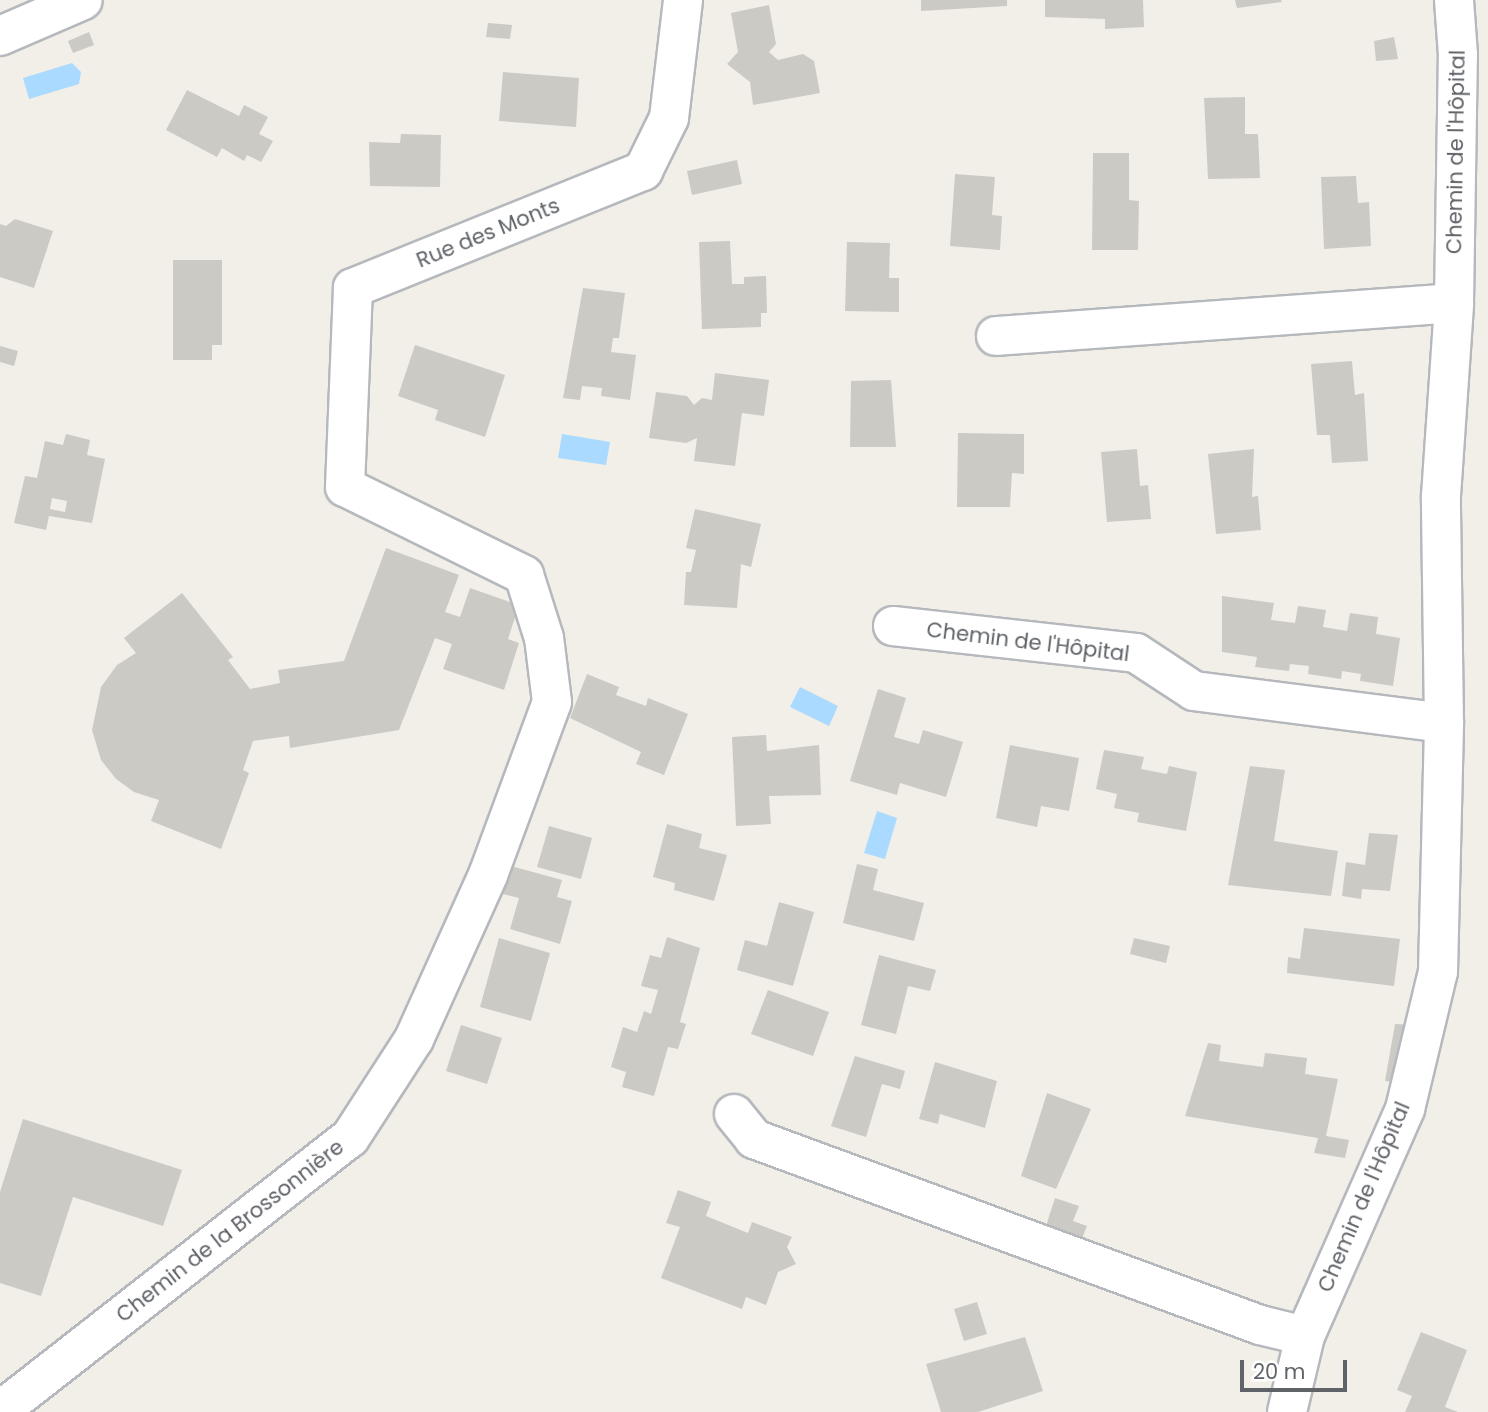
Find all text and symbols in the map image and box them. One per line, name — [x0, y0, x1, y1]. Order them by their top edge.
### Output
street label: Chemin de l'Hôpital — [1442, 50, 1470, 254]
street label: Rue des Monts — [413, 193, 563, 273]
street label: Chemin de l'Hôpital — [925, 617, 1131, 667]
street label: Chemin de l'Hôpital — [1313, 1098, 1415, 1296]
street label: Chemin de la Brossonnière — [111, 1134, 349, 1328]
scale bar — [1243, 1346, 1350, 1390]
text: 20 m — [1253, 1357, 1306, 1386]

